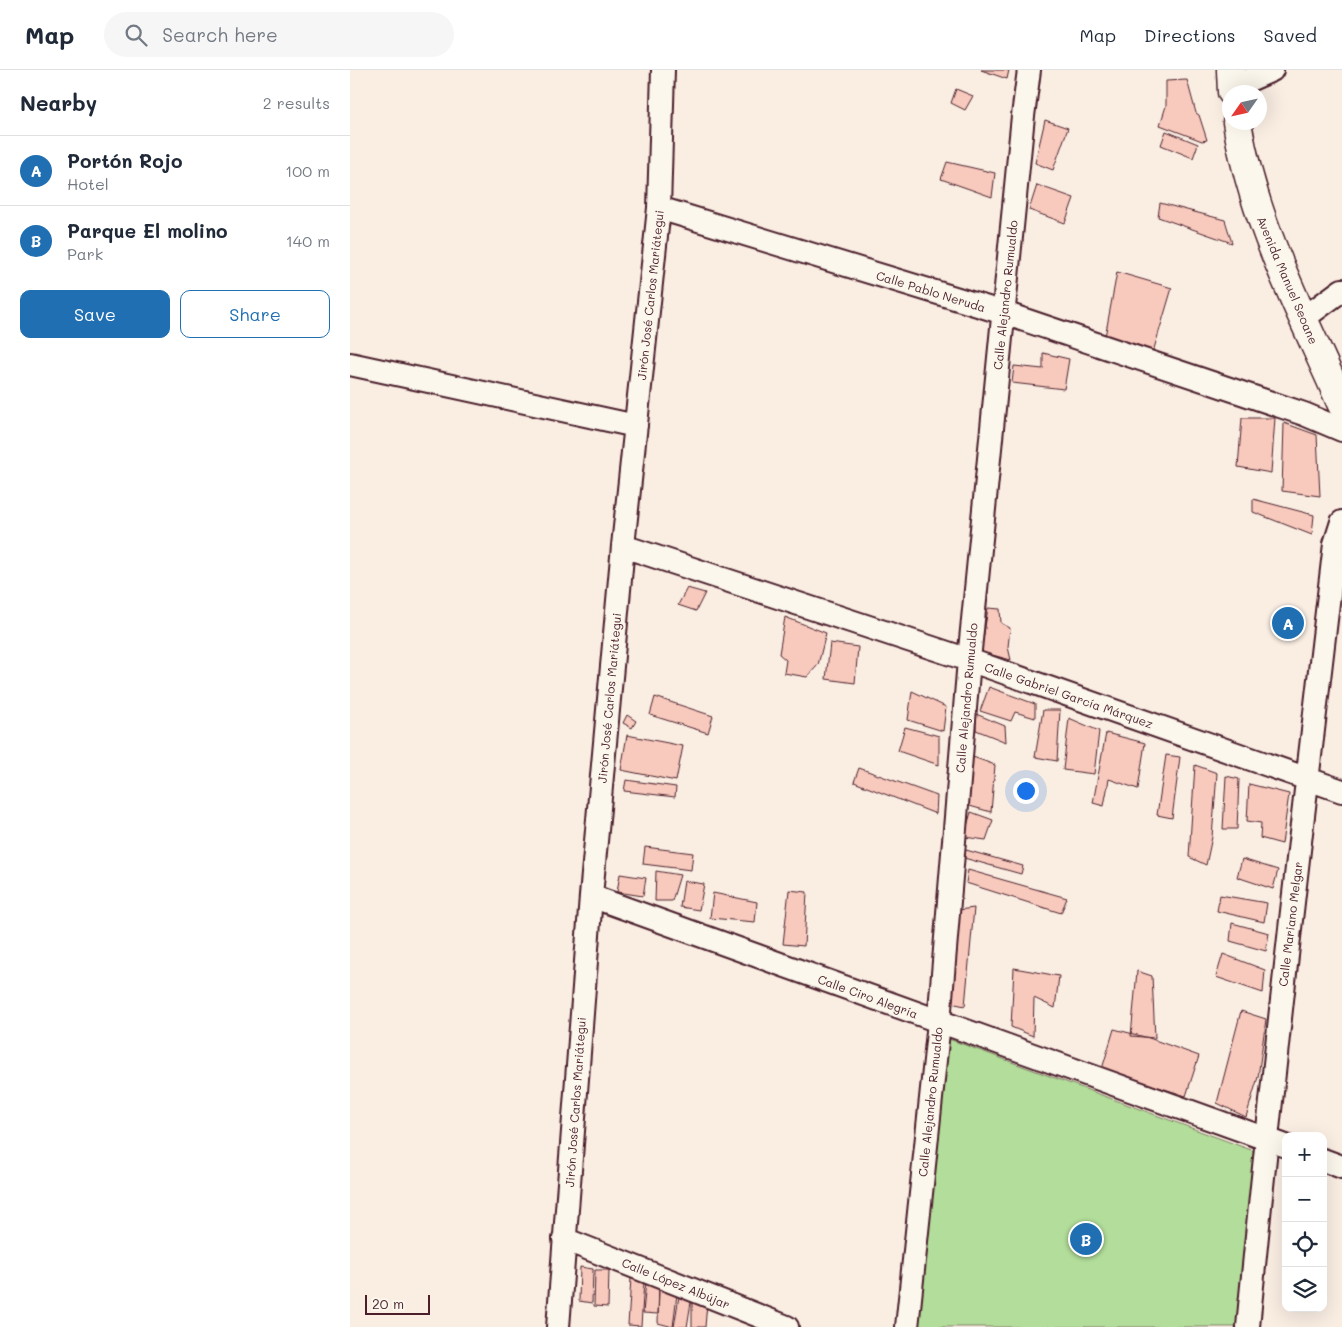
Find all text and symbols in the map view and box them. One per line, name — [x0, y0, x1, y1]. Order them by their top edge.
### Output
search box — [104, 12, 454, 57]
text: Map — [25, 19, 74, 50]
icon: search — [122, 21, 150, 49]
text: Search here — [162, 22, 278, 47]
text: Map — [1079, 23, 1116, 47]
text: Directions — [1144, 23, 1236, 47]
text: Saved — [1264, 23, 1317, 47]
north arrow — [1222, 85, 1267, 130]
text: Nearby — [20, 89, 97, 116]
text: 2 results — [263, 92, 330, 113]
text: Portón Rojo — [67, 148, 182, 173]
text: A — [30, 160, 42, 181]
text: 100 m — [285, 160, 330, 181]
text: Hotel — [67, 173, 109, 194]
street label: Jirón José Carlos Mariátegui — [633, 209, 667, 381]
street label: Avenida Manuel Seoane — [1254, 214, 1322, 346]
text: Parque El molino — [67, 218, 228, 243]
street label: Calle Alejandro Rumualdo — [989, 219, 1021, 371]
text: B — [31, 230, 41, 251]
text: 140 m — [286, 230, 330, 251]
text: Park — [67, 243, 103, 264]
street label: Calle Pablo Neruda — [874, 267, 988, 315]
button: Save — [20, 290, 170, 338]
button: Share — [180, 290, 330, 338]
pin: A — [1272, 604, 1304, 642]
street label: Jirón José Carlos Mariátegui — [594, 612, 624, 784]
street label: Calle Alejandro Rumualdo — [951, 622, 981, 774]
street label: Calle Gabriel García Márquez — [983, 659, 1156, 732]
your location — [1013, 778, 1039, 804]
street label: Calle Mariano Melgar — [1274, 861, 1306, 987]
street label: Calle Ciro Alegría — [816, 970, 920, 1022]
street label: Jirón José Carlos Mariátegui — [561, 1016, 589, 1188]
street label: Calle Alejandro Rumualdo — [914, 1026, 946, 1178]
map controls — [1282, 1132, 1327, 1312]
button: + — [1282, 1132, 1327, 1177]
button: − — [1282, 1177, 1327, 1222]
pin: B — [1070, 1220, 1102, 1258]
button: locate — [1282, 1222, 1327, 1267]
street label: Calle López Albújar — [620, 1254, 732, 1312]
button: layers — [1282, 1267, 1327, 1312]
scale bar — [365, 1292, 430, 1315]
text: 20 m — [372, 1294, 404, 1313]

